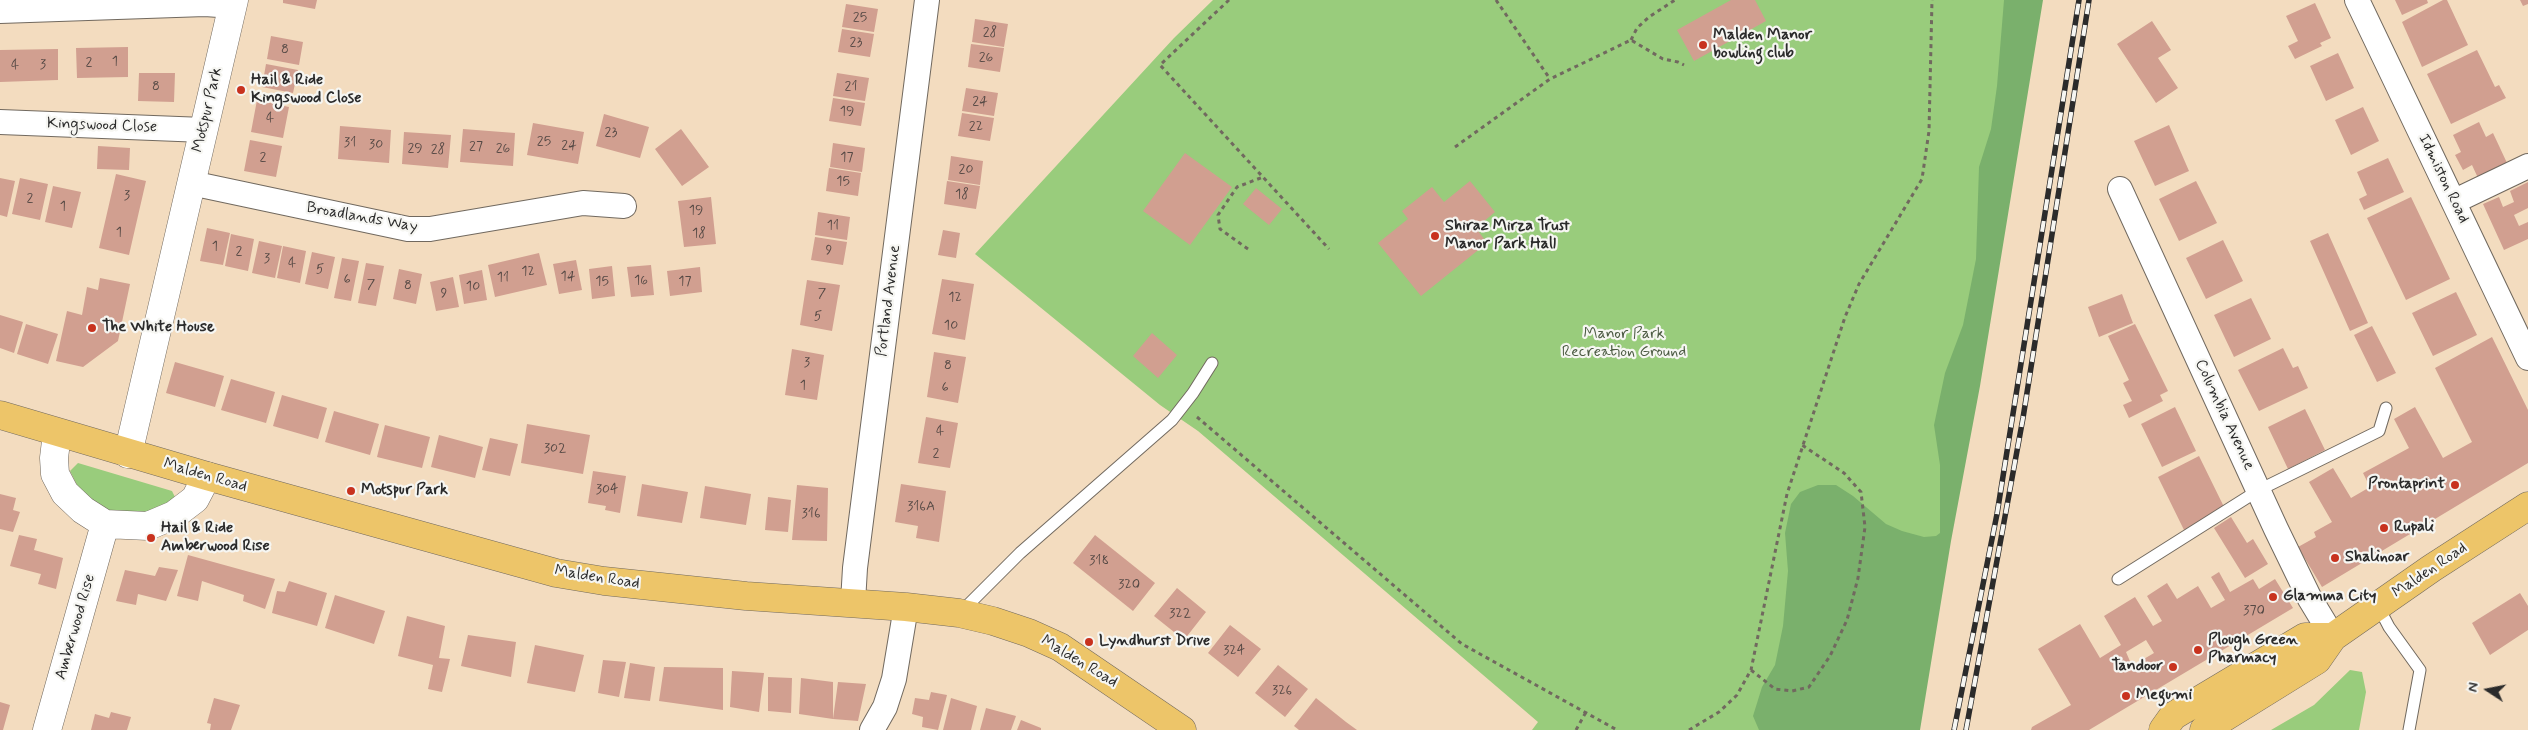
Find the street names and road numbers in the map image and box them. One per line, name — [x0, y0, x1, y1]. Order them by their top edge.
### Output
street label: Motspur Park — [189, 65, 227, 155]
street label: Kingswood Close — [47, 114, 157, 138]
street label: Idmiston Road — [2413, 131, 2473, 227]
street label: Broadlands Way — [305, 199, 419, 237]
street label: Portland Avenue — [873, 244, 905, 358]
street label: Columbia Avenue — [2190, 357, 2258, 473]
street label: Malden Road — [161, 455, 249, 497]
street label: Malden Road — [2389, 539, 2471, 603]
street label: Malden Road — [553, 562, 641, 594]
street label: Amberwood Rise — [52, 572, 100, 682]
street label: Malden Road — [1037, 632, 1121, 692]

